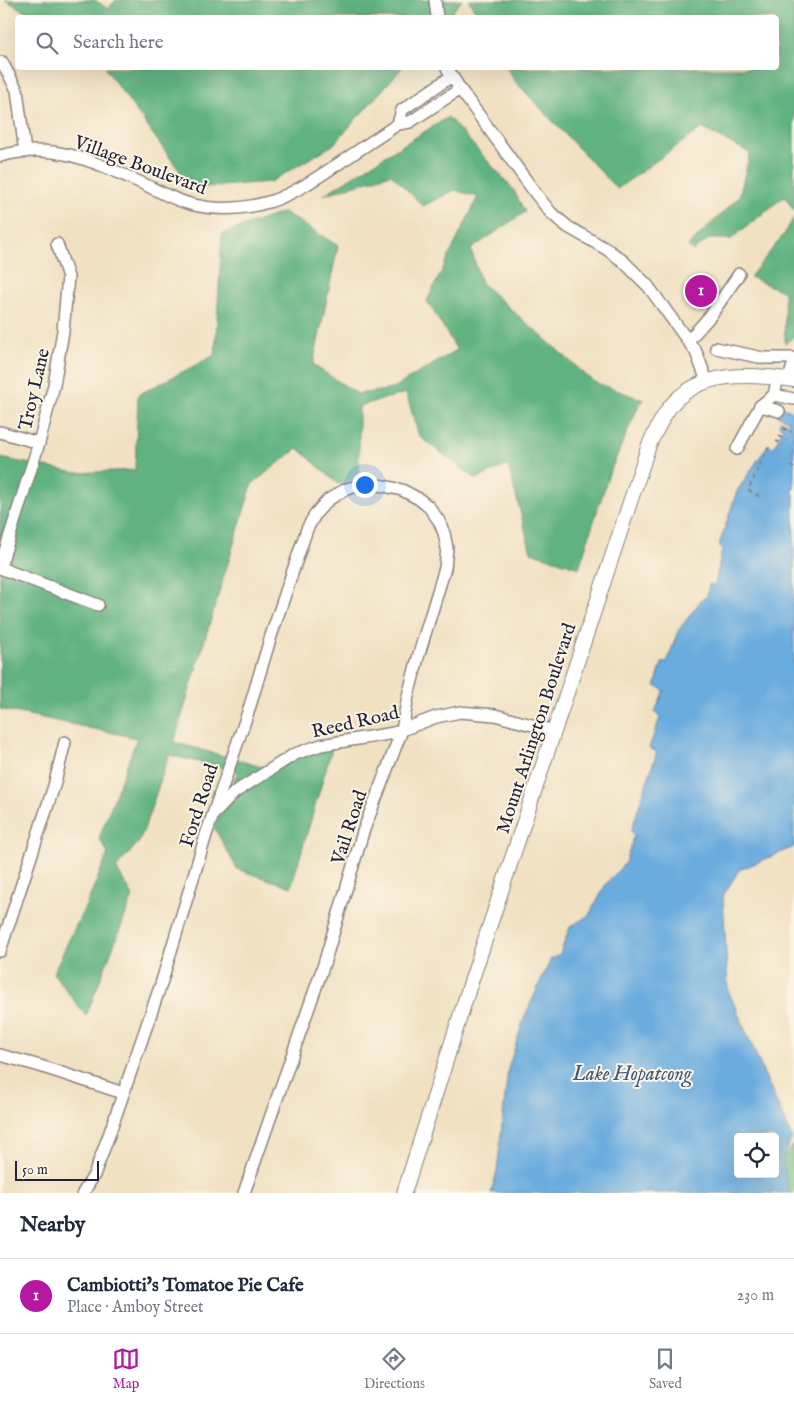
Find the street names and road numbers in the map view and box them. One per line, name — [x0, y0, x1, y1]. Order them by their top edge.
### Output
street label: Village Boulevard — [70, 130, 211, 201]
street label: Troy Lane — [14, 346, 56, 433]
street label: Mount Arlington Boulevard — [491, 619, 583, 837]
street label: Reed Road — [309, 701, 402, 745]
street label: Ford Road — [175, 760, 225, 850]
street label: Vail Road — [326, 787, 373, 869]

